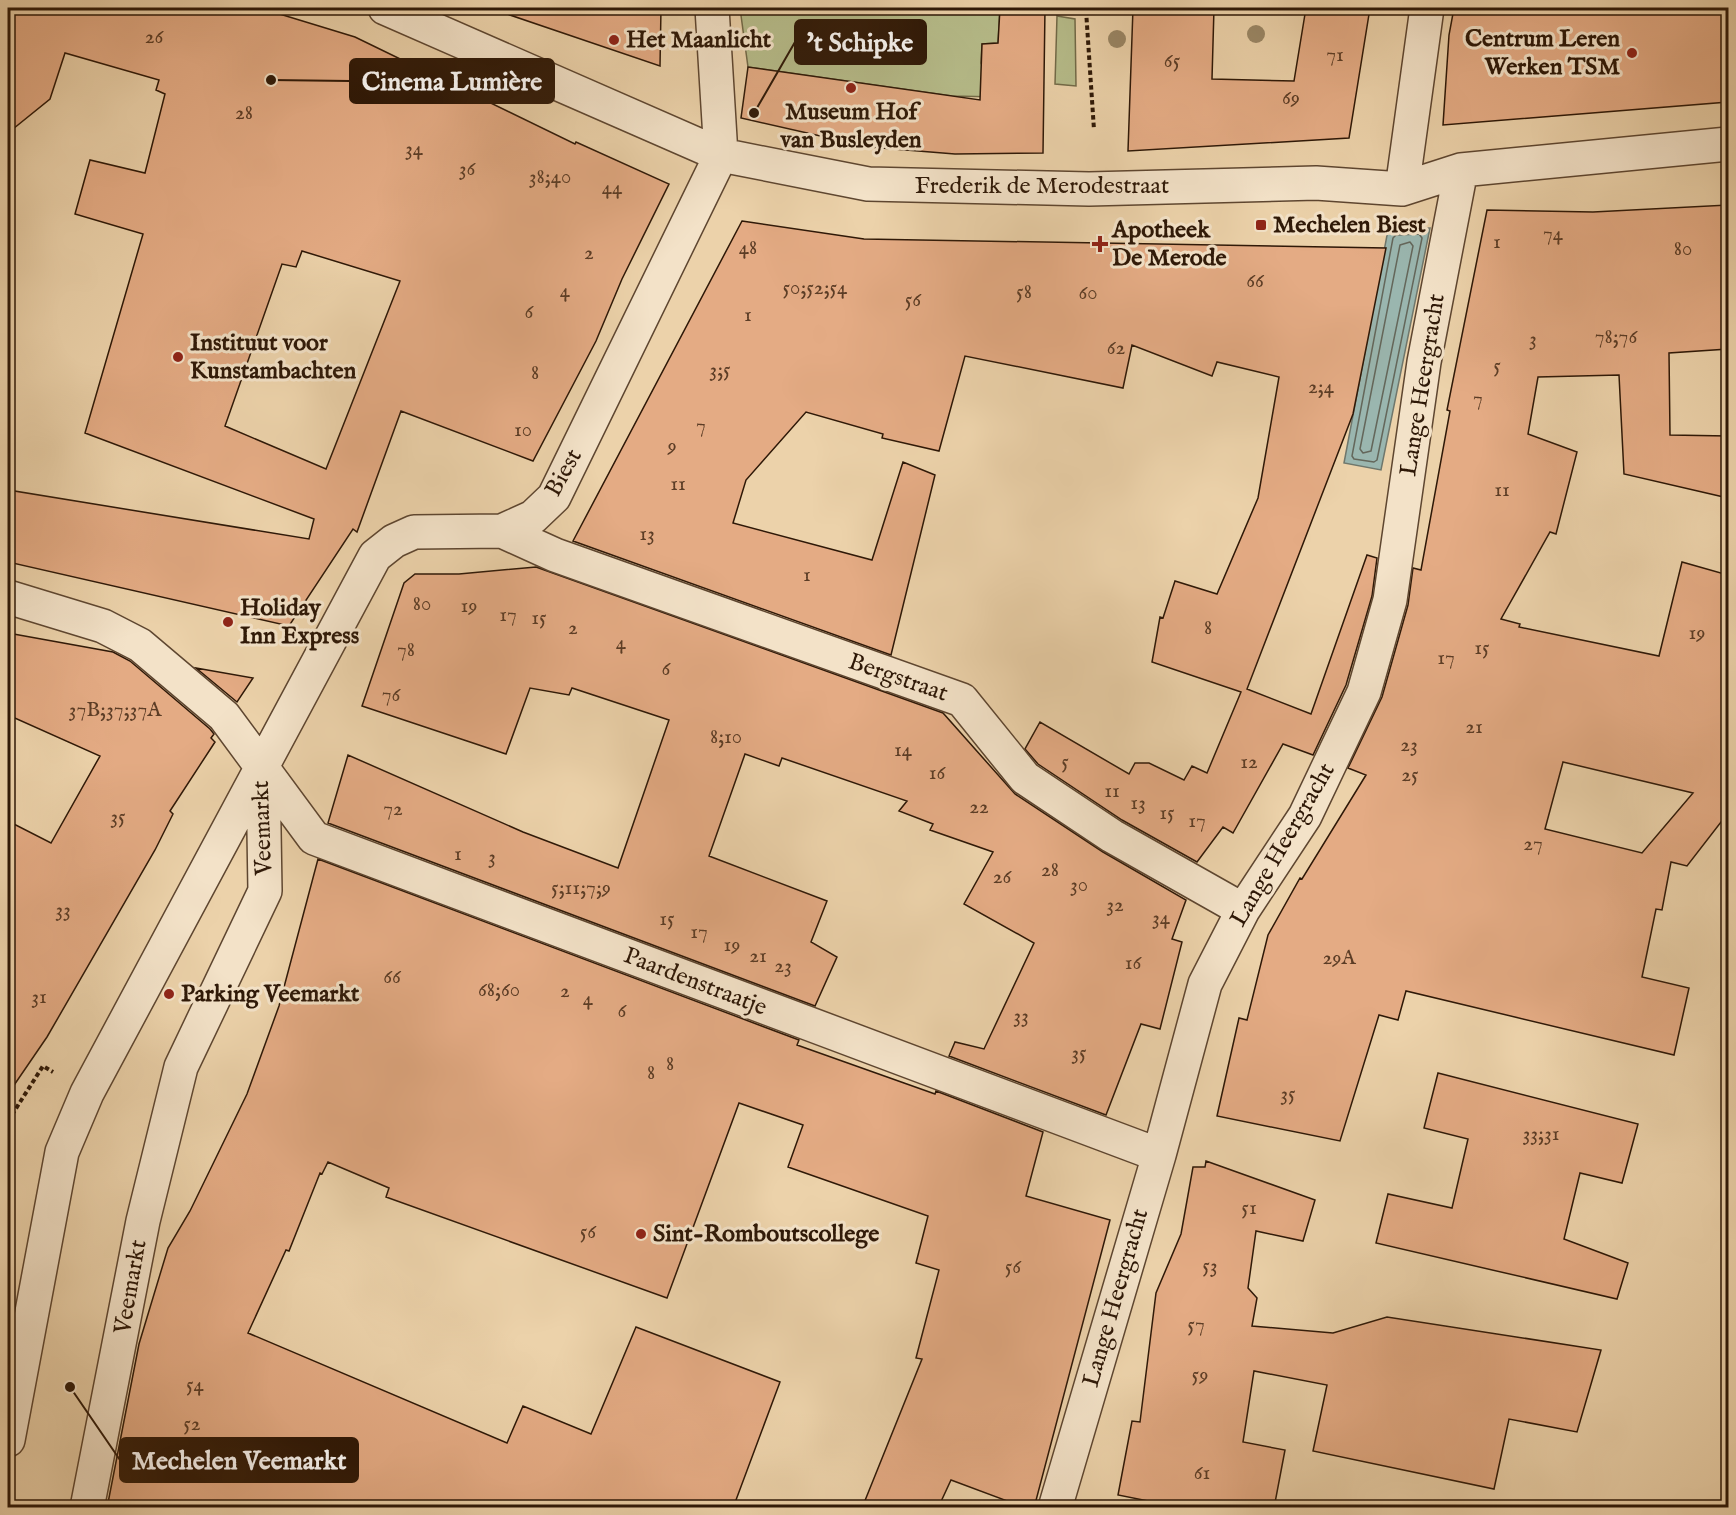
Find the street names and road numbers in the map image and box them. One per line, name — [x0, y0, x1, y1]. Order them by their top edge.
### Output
street label: Frederik de Merodestraat — [915, 171, 1169, 202]
street label: Lange Heergracht — [1393, 292, 1453, 478]
street label: Biest — [538, 444, 590, 502]
street label: Bergstraat — [844, 647, 952, 709]
street label: Lange Heergracht — [1224, 758, 1342, 932]
street label: Veemarkt — [246, 780, 280, 877]
street label: Paardenstraatje — [619, 940, 771, 1024]
street label: Lange Heergracht — [1076, 1205, 1156, 1391]
street label: Veemarkt — [107, 1237, 155, 1338]

